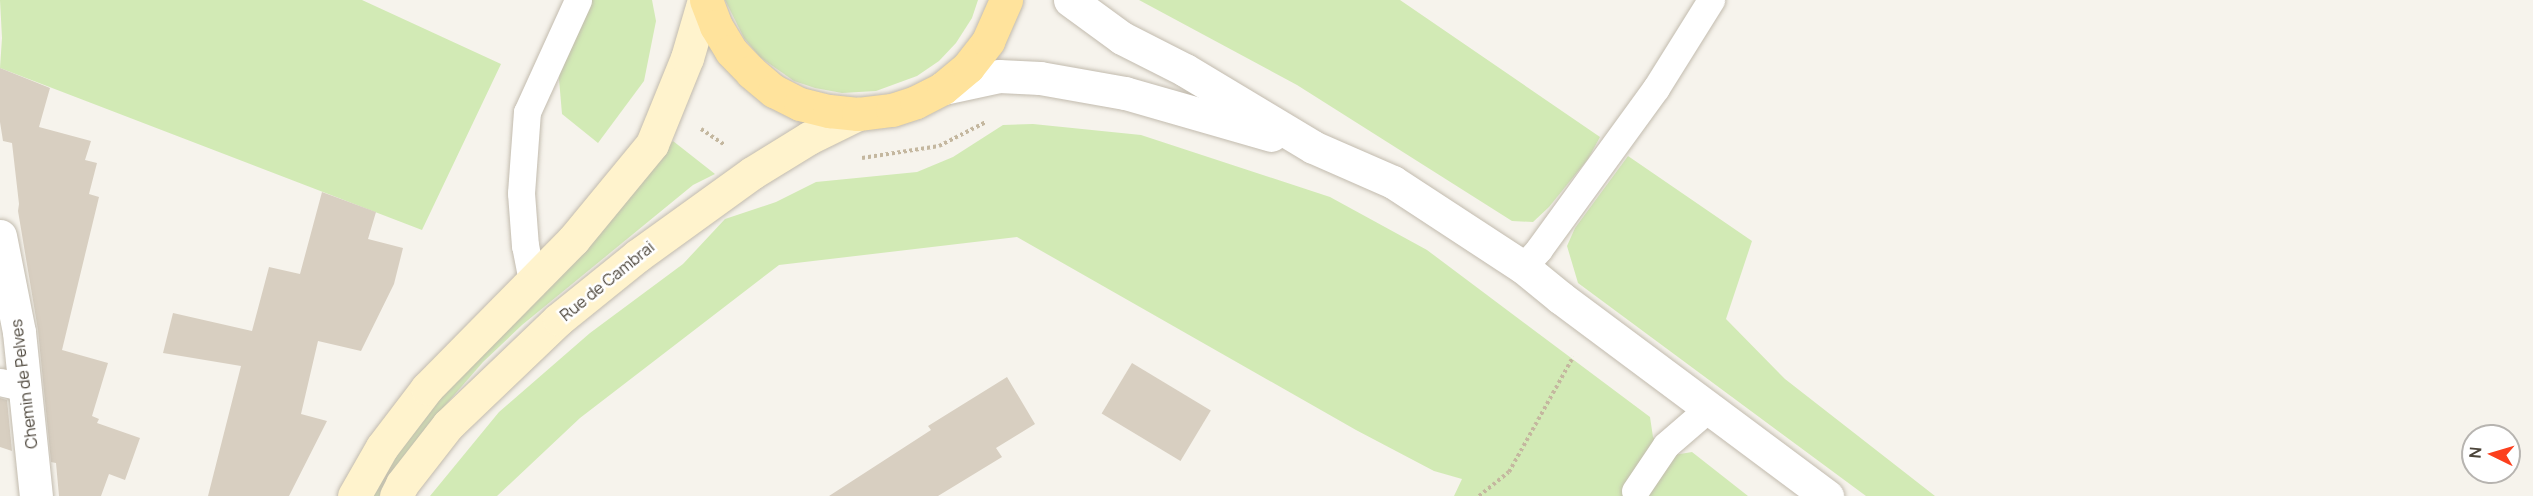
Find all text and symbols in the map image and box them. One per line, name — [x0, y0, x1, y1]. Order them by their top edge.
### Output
street label: Rue de Cambrai — [556, 237, 658, 325]
street label: Chemin de Pelves — [7, 318, 41, 450]
north arrow — [2461, 424, 2521, 484]
text: N — [2464, 446, 2487, 459]

